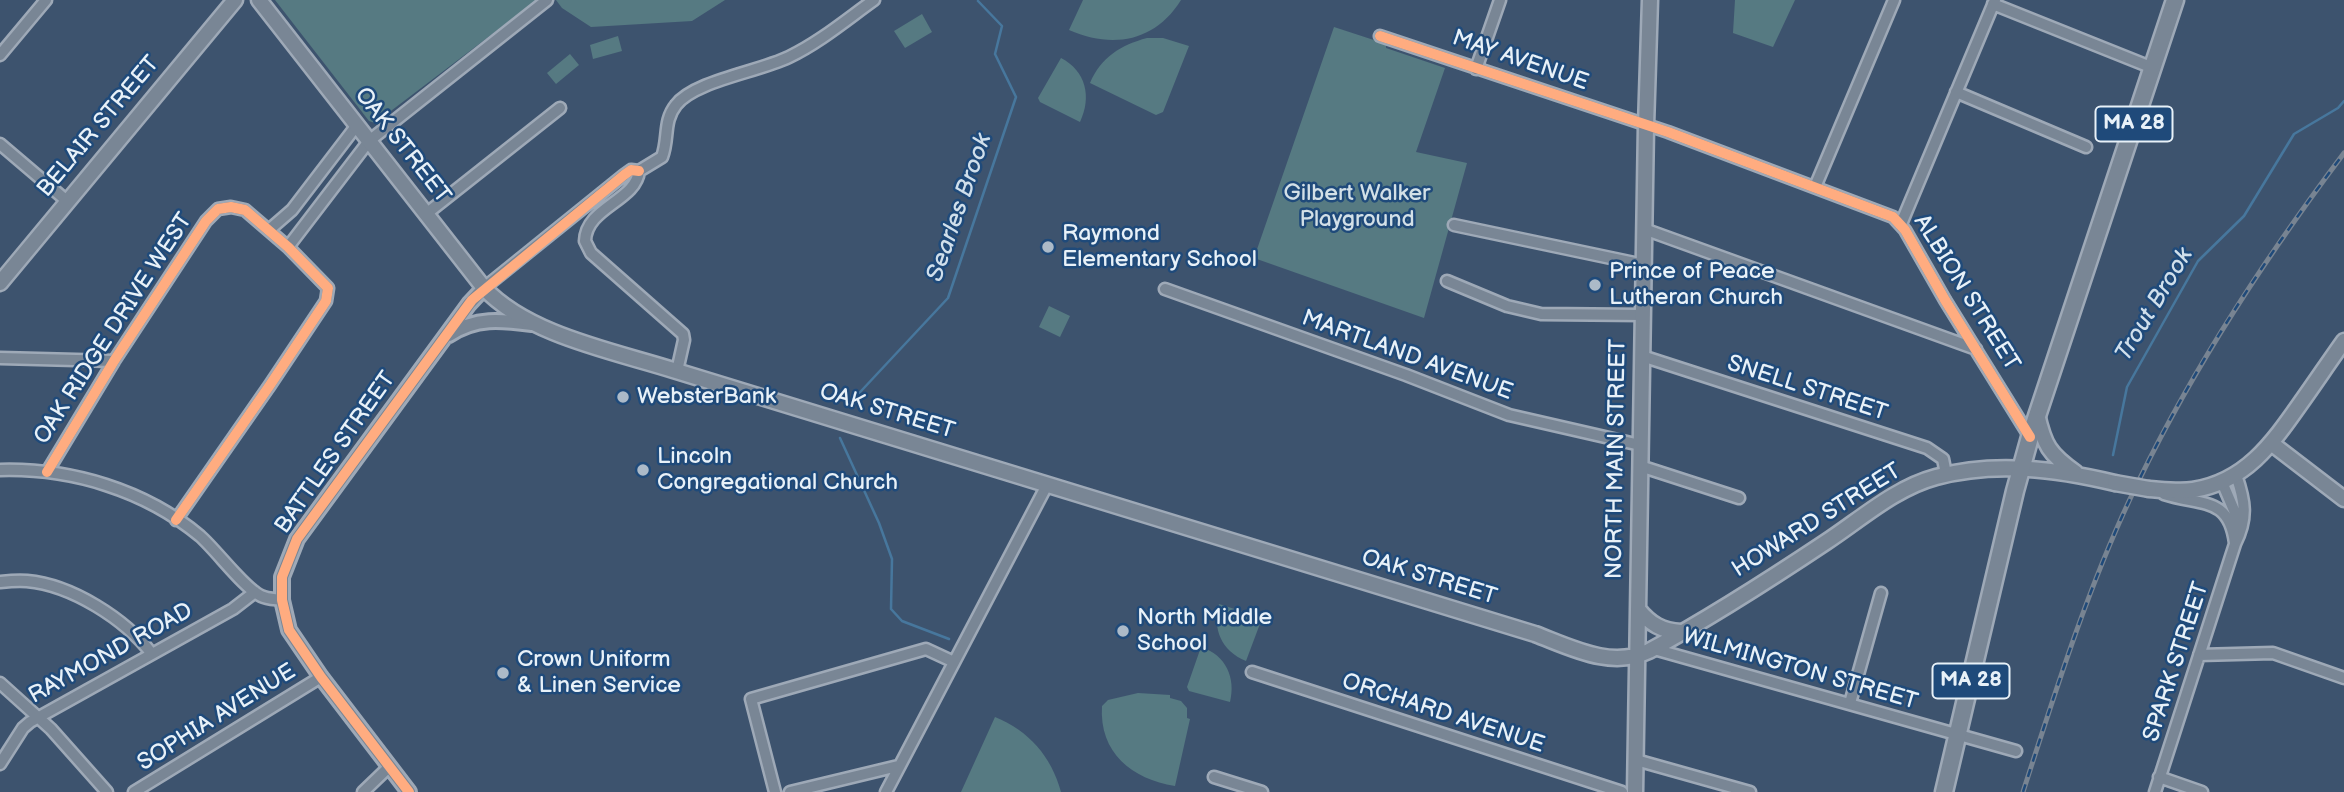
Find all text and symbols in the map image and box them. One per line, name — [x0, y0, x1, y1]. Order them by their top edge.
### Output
street label: MAY AVENUE — [1448, 25, 1592, 97]
street label: BELAIR STREET — [32, 51, 166, 203]
street label: OAK STREET — [348, 82, 456, 210]
road number: MA 28 — [2096, 106, 2172, 142]
water label: Searles Brook — [921, 130, 999, 286]
park label: Gilbert Walker Playground — [1284, 180, 1430, 234]
street label: OAK RIDGE DRIVE WEST — [29, 208, 199, 450]
street label: ALBION STREET — [1907, 210, 2025, 376]
place label: Raymond Elementary School — [1062, 220, 1257, 274]
marker: Raymond Elementary School — [1040, 239, 1056, 255]
water label: Trout Brook — [2110, 243, 2200, 367]
place label: Prince of Peace Lutheran Church — [1609, 258, 1783, 312]
marker: Prince of Peace Lutheran Church — [1587, 277, 1603, 293]
street label: MARTLAND AVENUE — [1298, 305, 1516, 407]
street label: NORTH MAIN STREET — [1601, 339, 1633, 579]
street label: SNELL STREET — [1723, 350, 1891, 428]
street label: BATTLES STREET — [270, 367, 402, 539]
street label: OAK STREET — [816, 378, 958, 446]
place label: WebsterBank — [637, 383, 776, 411]
marker: WebsterBank — [615, 389, 631, 405]
place label: Lincoln Congregational Church — [657, 443, 898, 497]
street label: HOWARD STREET — [1727, 458, 1907, 584]
marker: Lincoln Congregational Church — [635, 462, 651, 478]
street label: OAK STREET — [1358, 544, 1500, 612]
street label: SPARK STREET — [2138, 579, 2216, 745]
street label: RAYMOND ROAD — [24, 598, 198, 710]
place label: North Middle School — [1137, 604, 1272, 658]
marker: North Middle School — [1115, 623, 1131, 639]
street label: WILMINGTON STREET — [1679, 623, 1921, 717]
place label: Crown Uniform & Linen Service — [517, 646, 681, 700]
street label: SOPHIA AVENUE — [133, 658, 301, 778]
road number: MA 28 — [1932, 664, 2010, 698]
marker: Crown Uniform & Linen Service — [495, 665, 511, 681]
street label: ORCHARD AVENUE — [1338, 668, 1548, 760]

